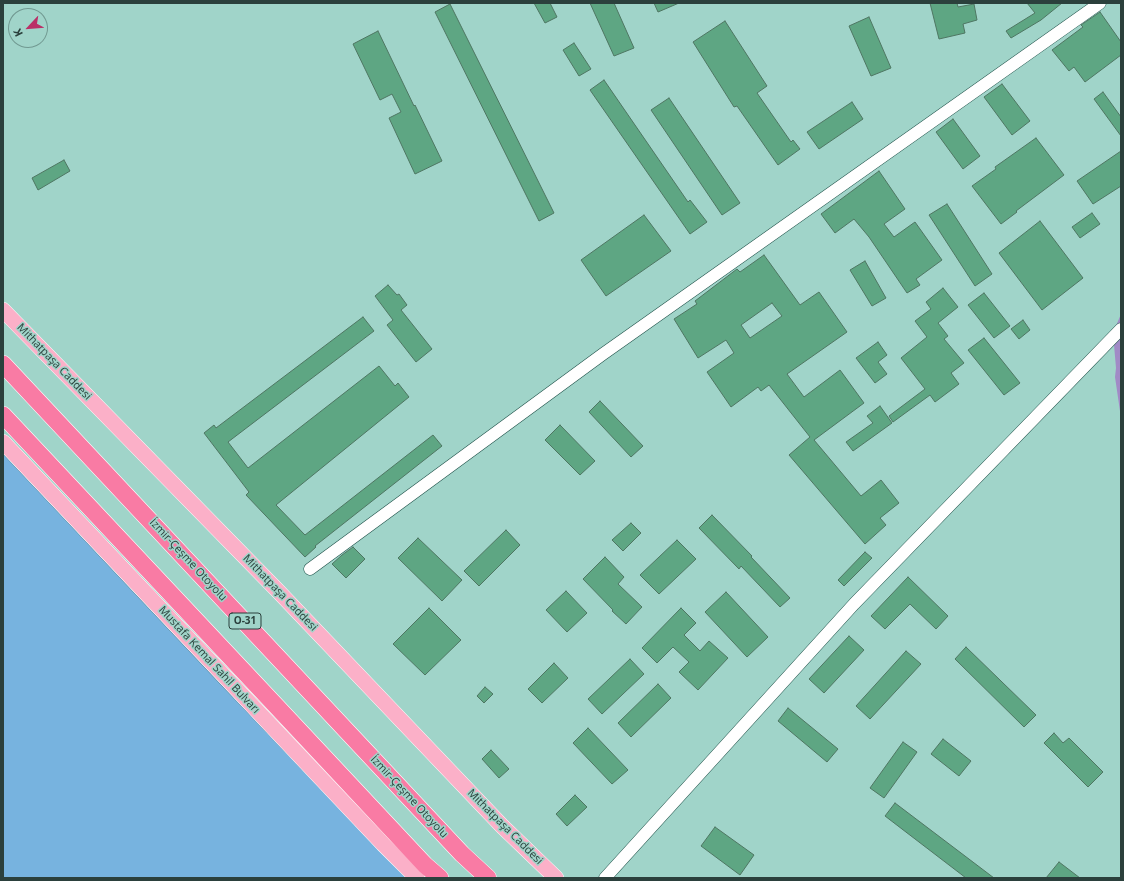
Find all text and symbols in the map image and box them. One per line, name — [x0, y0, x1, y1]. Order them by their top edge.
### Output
north arrow — [8, 8, 48, 48]
text: K — [9, 26, 26, 40]
street label: Mithatpaşa Caddesi — [14, 321, 94, 403]
street label: İzmir-Çeşme Otoyolu — [147, 516, 229, 604]
street label: Mithatpaşa Caddesi — [240, 552, 320, 634]
street label: Mustafa Kemal Sahil Bulvarı — [156, 603, 262, 717]
road number: O-31 — [229, 613, 261, 629]
street label: İzmir-Çeşme Otoyolu — [368, 753, 450, 841]
street label: Mithatpaşa Caddesi — [465, 787, 545, 867]

